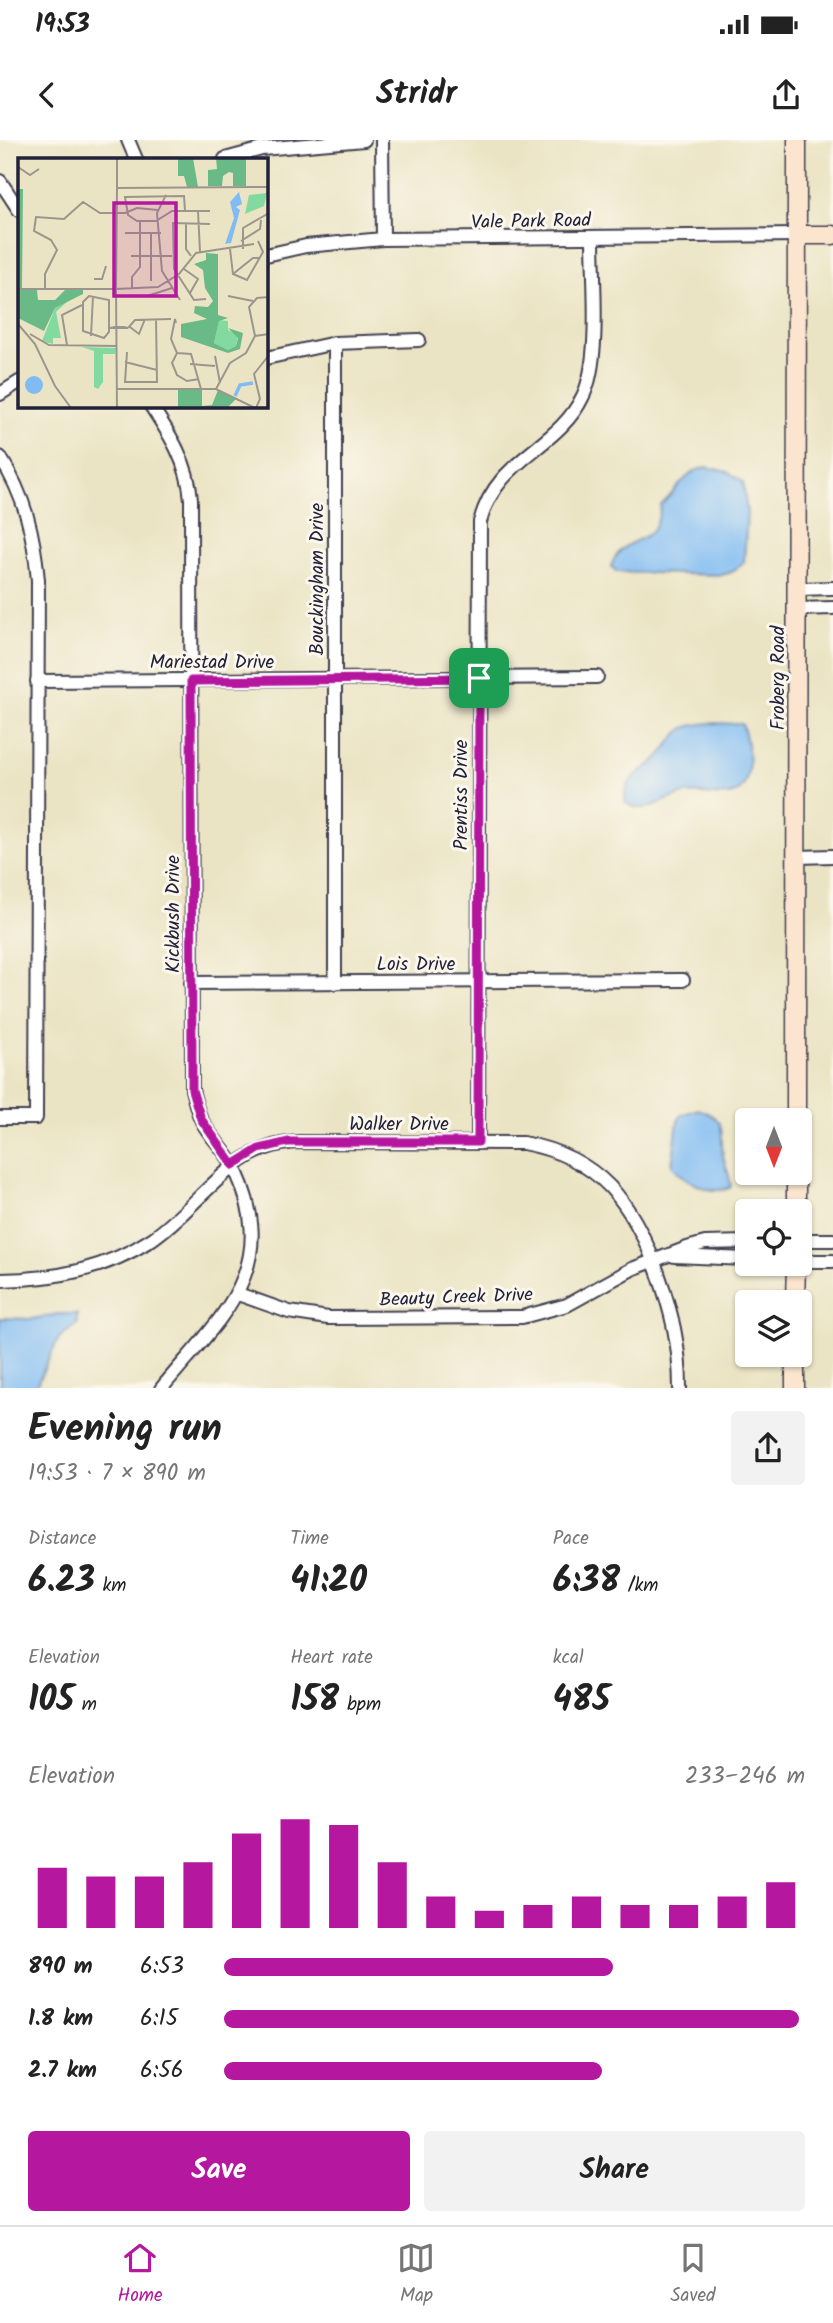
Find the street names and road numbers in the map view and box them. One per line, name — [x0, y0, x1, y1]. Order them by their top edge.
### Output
street label: Vale Park Road — [471, 206, 592, 238]
street label: Bouckingham Drive — [303, 502, 333, 655]
street label: Froberg Road — [764, 625, 794, 730]
street label: Mariestad Drive — [150, 648, 275, 678]
street label: Prentiss Drive — [447, 739, 477, 850]
street label: Kickbush Drive — [159, 855, 189, 973]
street label: Lois Drive — [377, 950, 456, 980]
street label: Walker Drive — [349, 1110, 449, 1140]
street label: Beauty Creek Drive — [379, 1280, 534, 1316]

